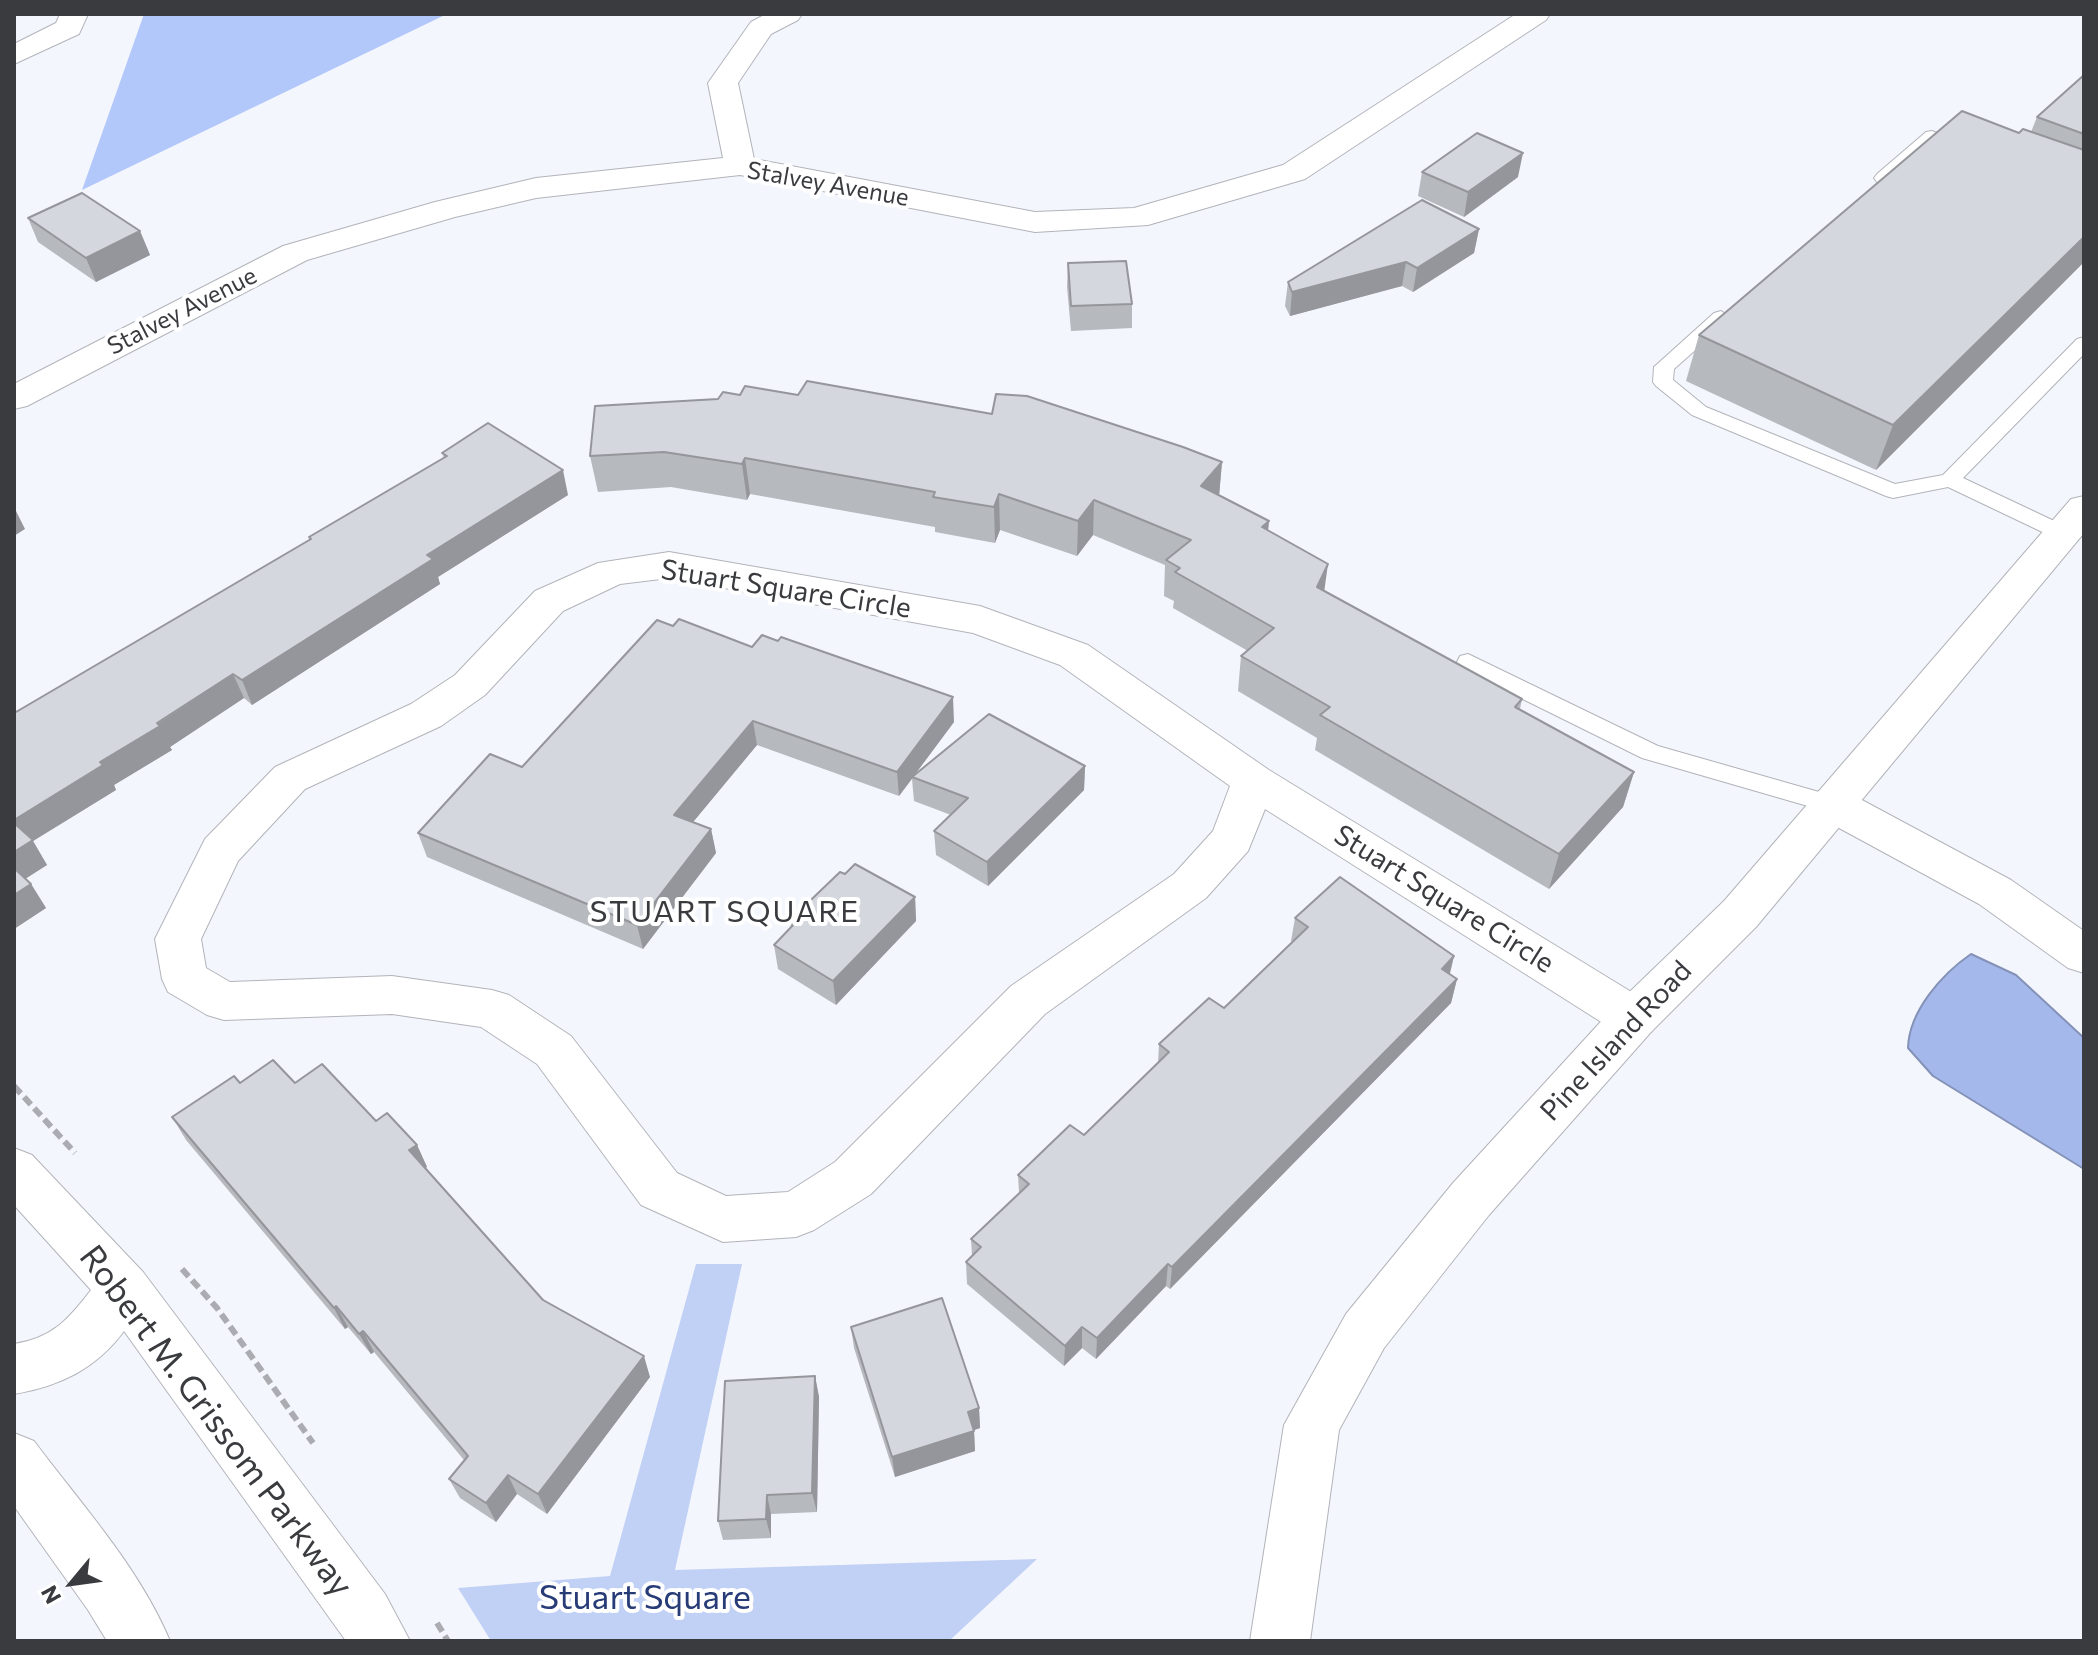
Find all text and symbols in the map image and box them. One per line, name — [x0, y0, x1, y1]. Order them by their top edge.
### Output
street label: Stalvey Avenue — [745, 156, 911, 212]
street label: Stalvey Avenue — [103, 261, 261, 361]
street label: Stuart Square Circle — [659, 553, 913, 625]
street label: Stuart Square Circle — [1328, 818, 1560, 980]
district label: STUART SQUARE — [590, 894, 860, 930]
street label: Pine Island Road — [1533, 954, 1699, 1128]
street label: Robert M. Grissom Parkway — [71, 1238, 361, 1604]
north arrow — [32, 1543, 112, 1623]
park label: Stuart Square — [539, 1578, 751, 1618]
text: N — [35, 1581, 66, 1609]

